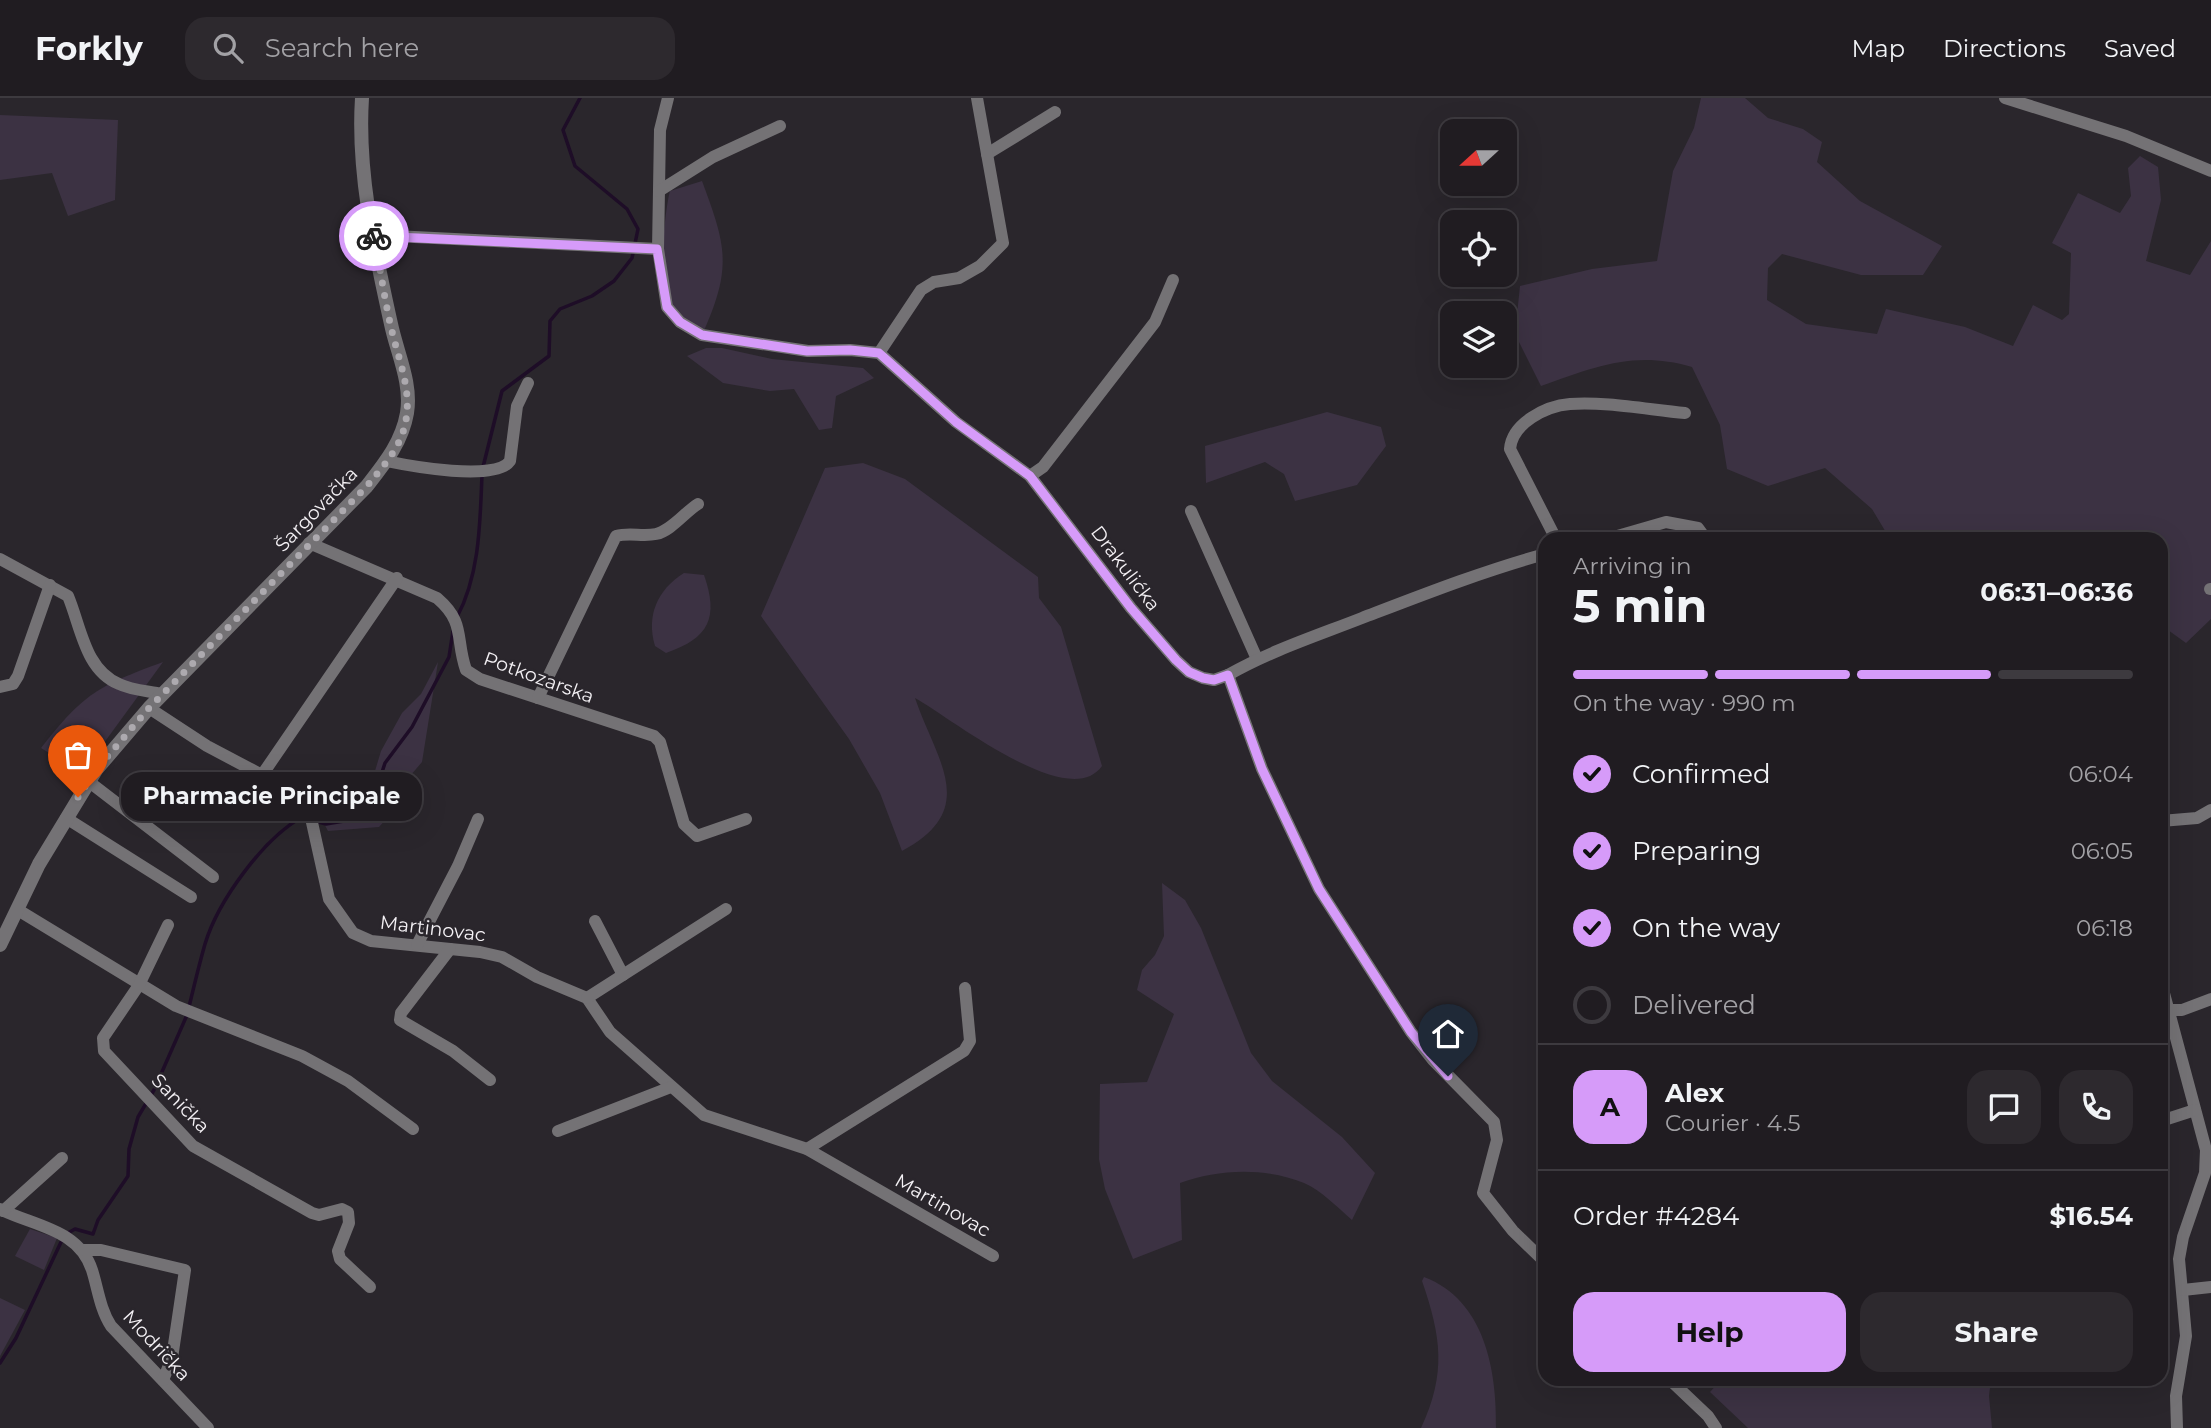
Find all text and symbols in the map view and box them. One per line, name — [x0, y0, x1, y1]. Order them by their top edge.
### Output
search box — [185, 17, 675, 80]
text: Forkly — [35, 28, 143, 68]
icon: search — [209, 29, 247, 67]
text: Search here — [265, 32, 419, 64]
text: Map — [1852, 34, 1905, 63]
text: Directions — [1943, 34, 2066, 63]
text: Saved — [2104, 34, 2176, 63]
north arrow — [1440, 119, 1517, 196]
map controls — [1440, 119, 1517, 378]
courier — [339, 201, 409, 271]
button: locate — [1440, 210, 1517, 287]
icon: bike — [355, 217, 393, 255]
button: layers — [1440, 301, 1517, 378]
street label: Šargovačka — [270, 462, 362, 557]
street label: Drakulićka — [1086, 521, 1165, 615]
text: Arriving in — [1573, 552, 1692, 580]
text: 06:31–06:36 — [1980, 576, 2133, 608]
text: 5 min — [1573, 577, 1707, 634]
street label: Potkozarska — [480, 647, 597, 708]
text: On the way · 990 m — [1573, 689, 1796, 717]
pin — [48, 725, 108, 797]
icon: bag — [59, 736, 97, 774]
icon: check — [1573, 755, 1611, 793]
text: Confirmed — [1632, 758, 1771, 790]
text: 06:04 — [2068, 760, 2133, 788]
callout: Pharmacie Principale — [120, 772, 421, 822]
text: Pharmacie Principale — [143, 782, 400, 810]
icon: check — [1573, 832, 1611, 870]
text: Preparing — [1632, 835, 1761, 867]
text: 06:05 — [2071, 837, 2133, 865]
icon: check — [1573, 909, 1611, 947]
street label: Martinovac — [379, 911, 487, 946]
text: On the way — [1632, 912, 1780, 944]
text: 06:18 — [2076, 914, 2133, 942]
text: Delivered — [1632, 989, 1756, 1021]
pin — [1418, 1004, 1478, 1076]
icon: home — [1429, 1015, 1467, 1053]
street label: Sanička — [147, 1069, 215, 1138]
button: chat — [1967, 1070, 2041, 1144]
button: phone — [2059, 1070, 2133, 1144]
text: Alex — [1665, 1077, 1724, 1109]
text: A — [1600, 1091, 1620, 1123]
text: Courier · 4.5 — [1665, 1109, 1800, 1137]
street label: Martinovac — [891, 1169, 995, 1242]
text: Order #4284 — [1573, 1200, 1739, 1232]
text: $16.54 — [2049, 1200, 2133, 1232]
button: Help — [1573, 1292, 1846, 1372]
button: Share — [1860, 1292, 2133, 1372]
street label: Modrička — [118, 1305, 195, 1386]

